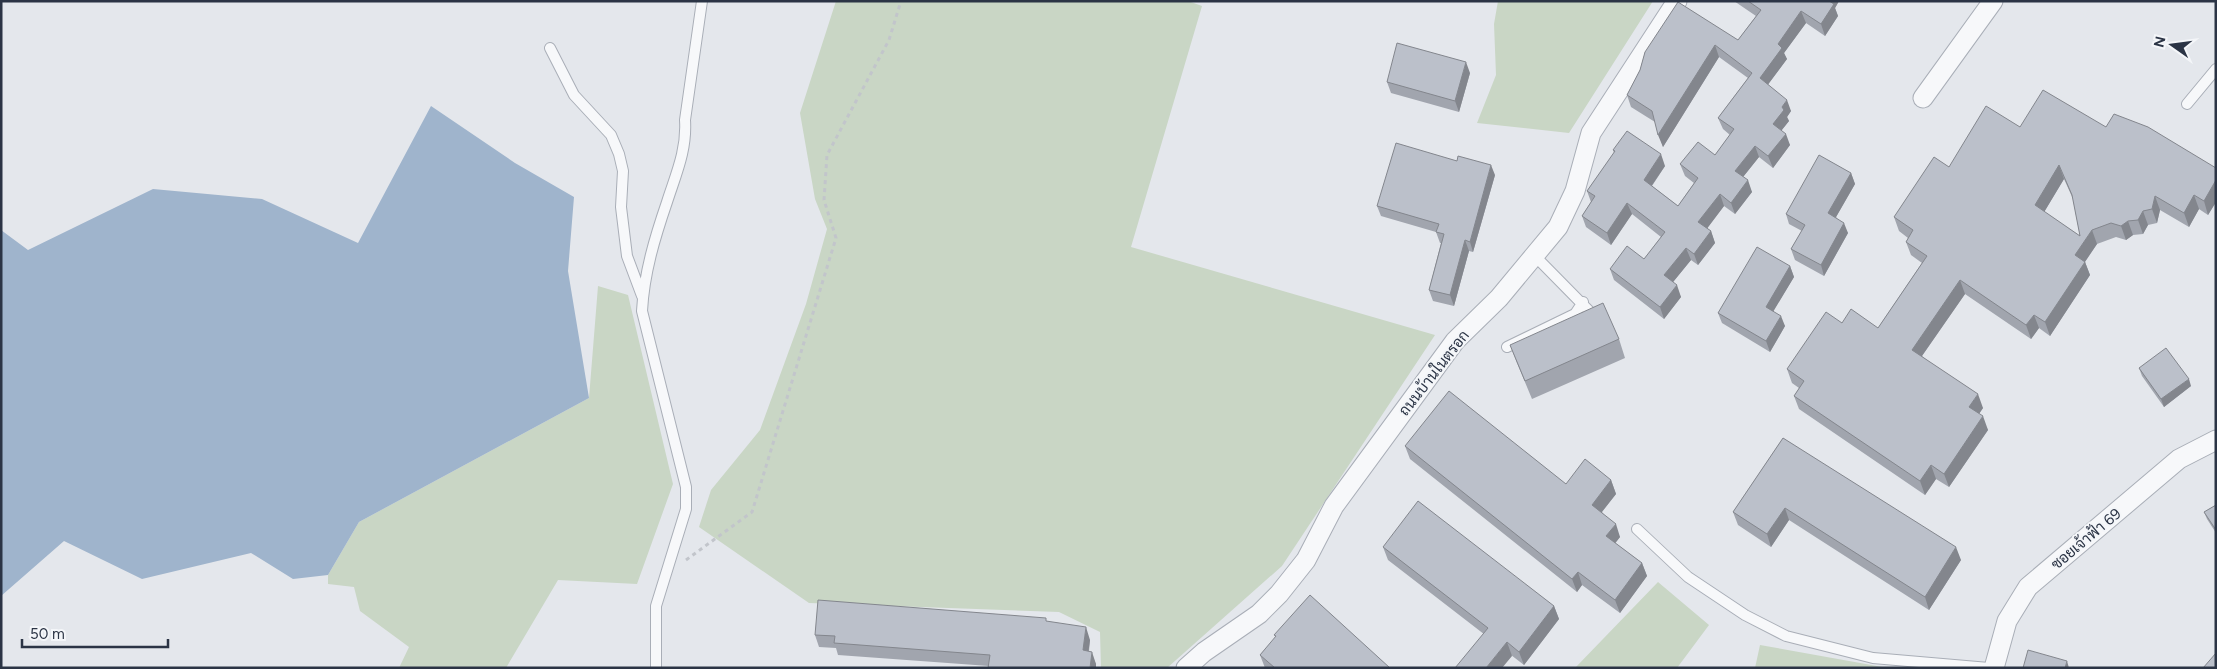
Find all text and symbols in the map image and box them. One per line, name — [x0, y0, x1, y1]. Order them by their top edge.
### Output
north arrow — [2147, 20, 2197, 70]
text: N — [2150, 35, 2169, 49]
street label: ถนนบ้านในตรอก — [1394, 326, 1473, 419]
street label: ซอยเจ้าฟ้า 69 — [2047, 504, 2125, 573]
scale bar — [22, 616, 169, 648]
text: 50 m — [30, 625, 65, 643]

